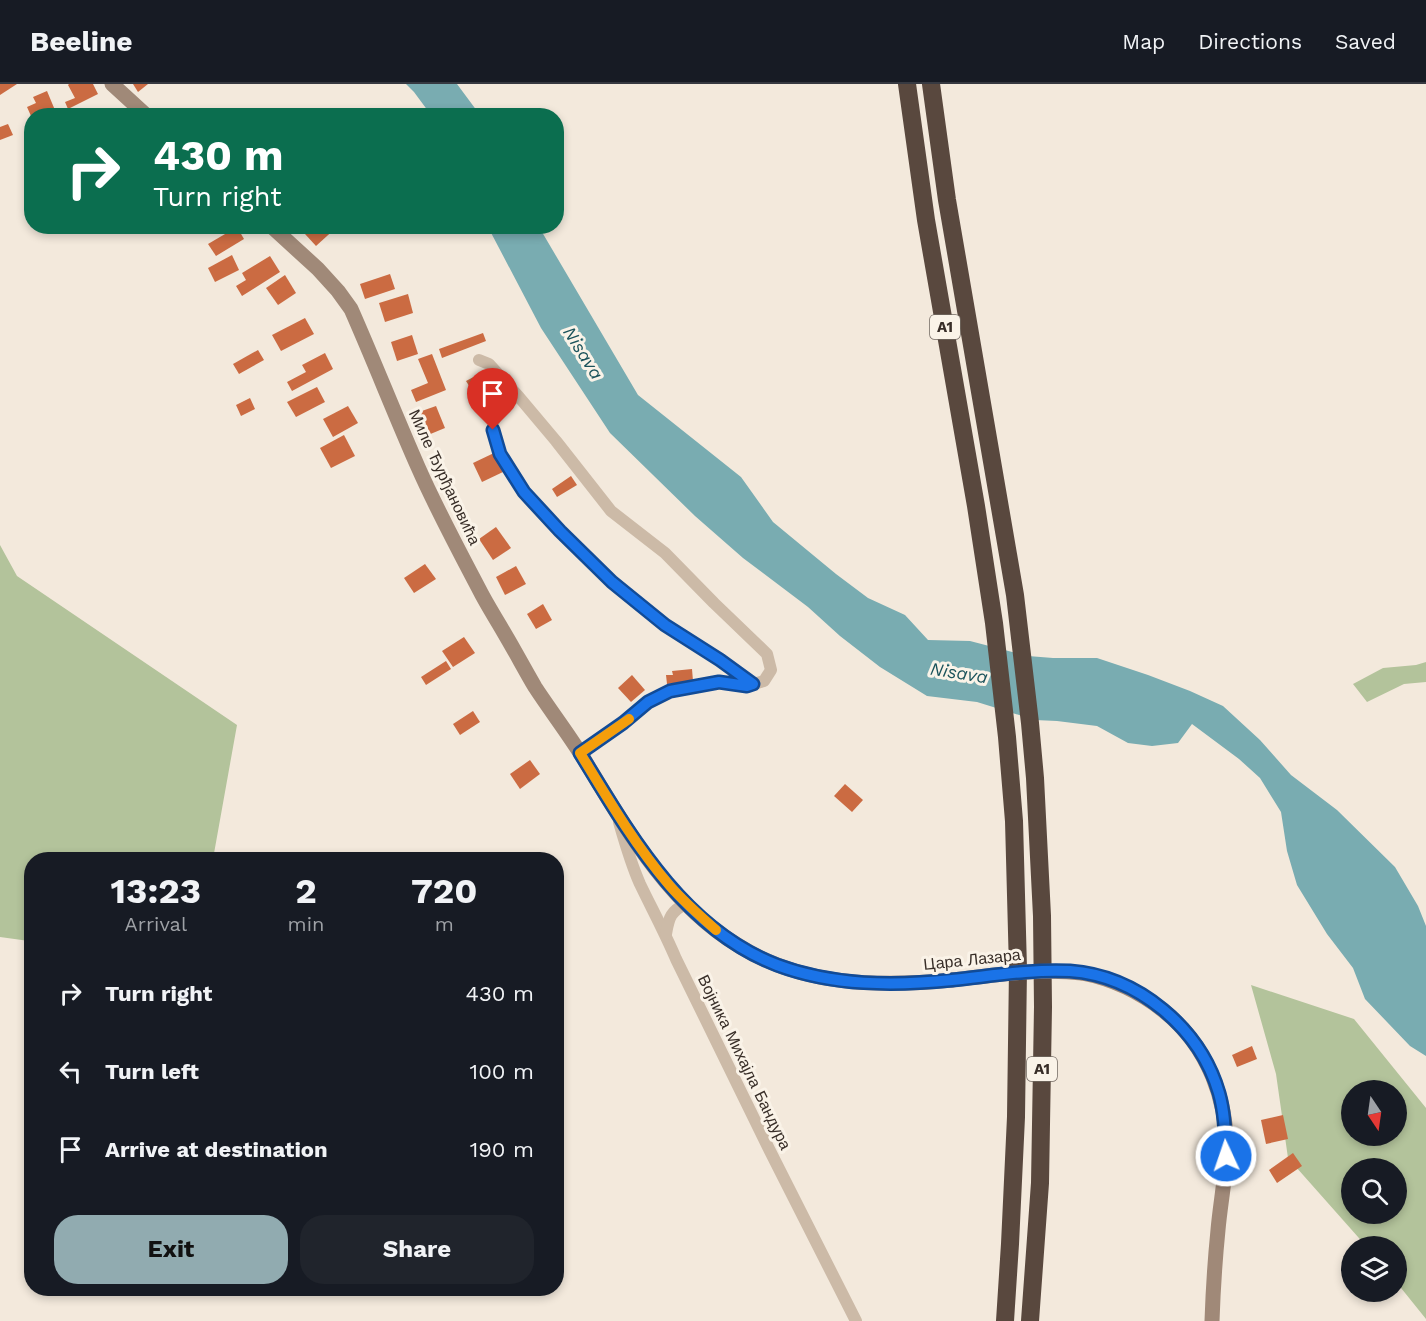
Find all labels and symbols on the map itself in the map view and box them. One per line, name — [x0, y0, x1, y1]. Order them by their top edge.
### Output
road number: A1 — [930, 315, 960, 339]
water label: Nisava — [559, 323, 608, 383]
pin — [467, 368, 518, 430]
street label: Миле Ђурђановића — [405, 406, 484, 548]
water label: Nisava — [929, 658, 989, 687]
street label: Цара Лазара — [923, 945, 1022, 974]
street label: Војника Михајла Бандура — [694, 972, 795, 1153]
road number: A1 — [1027, 1057, 1057, 1081]
north arrow — [1341, 1080, 1407, 1146]
position arrow — [1194, 1124, 1258, 1188]

